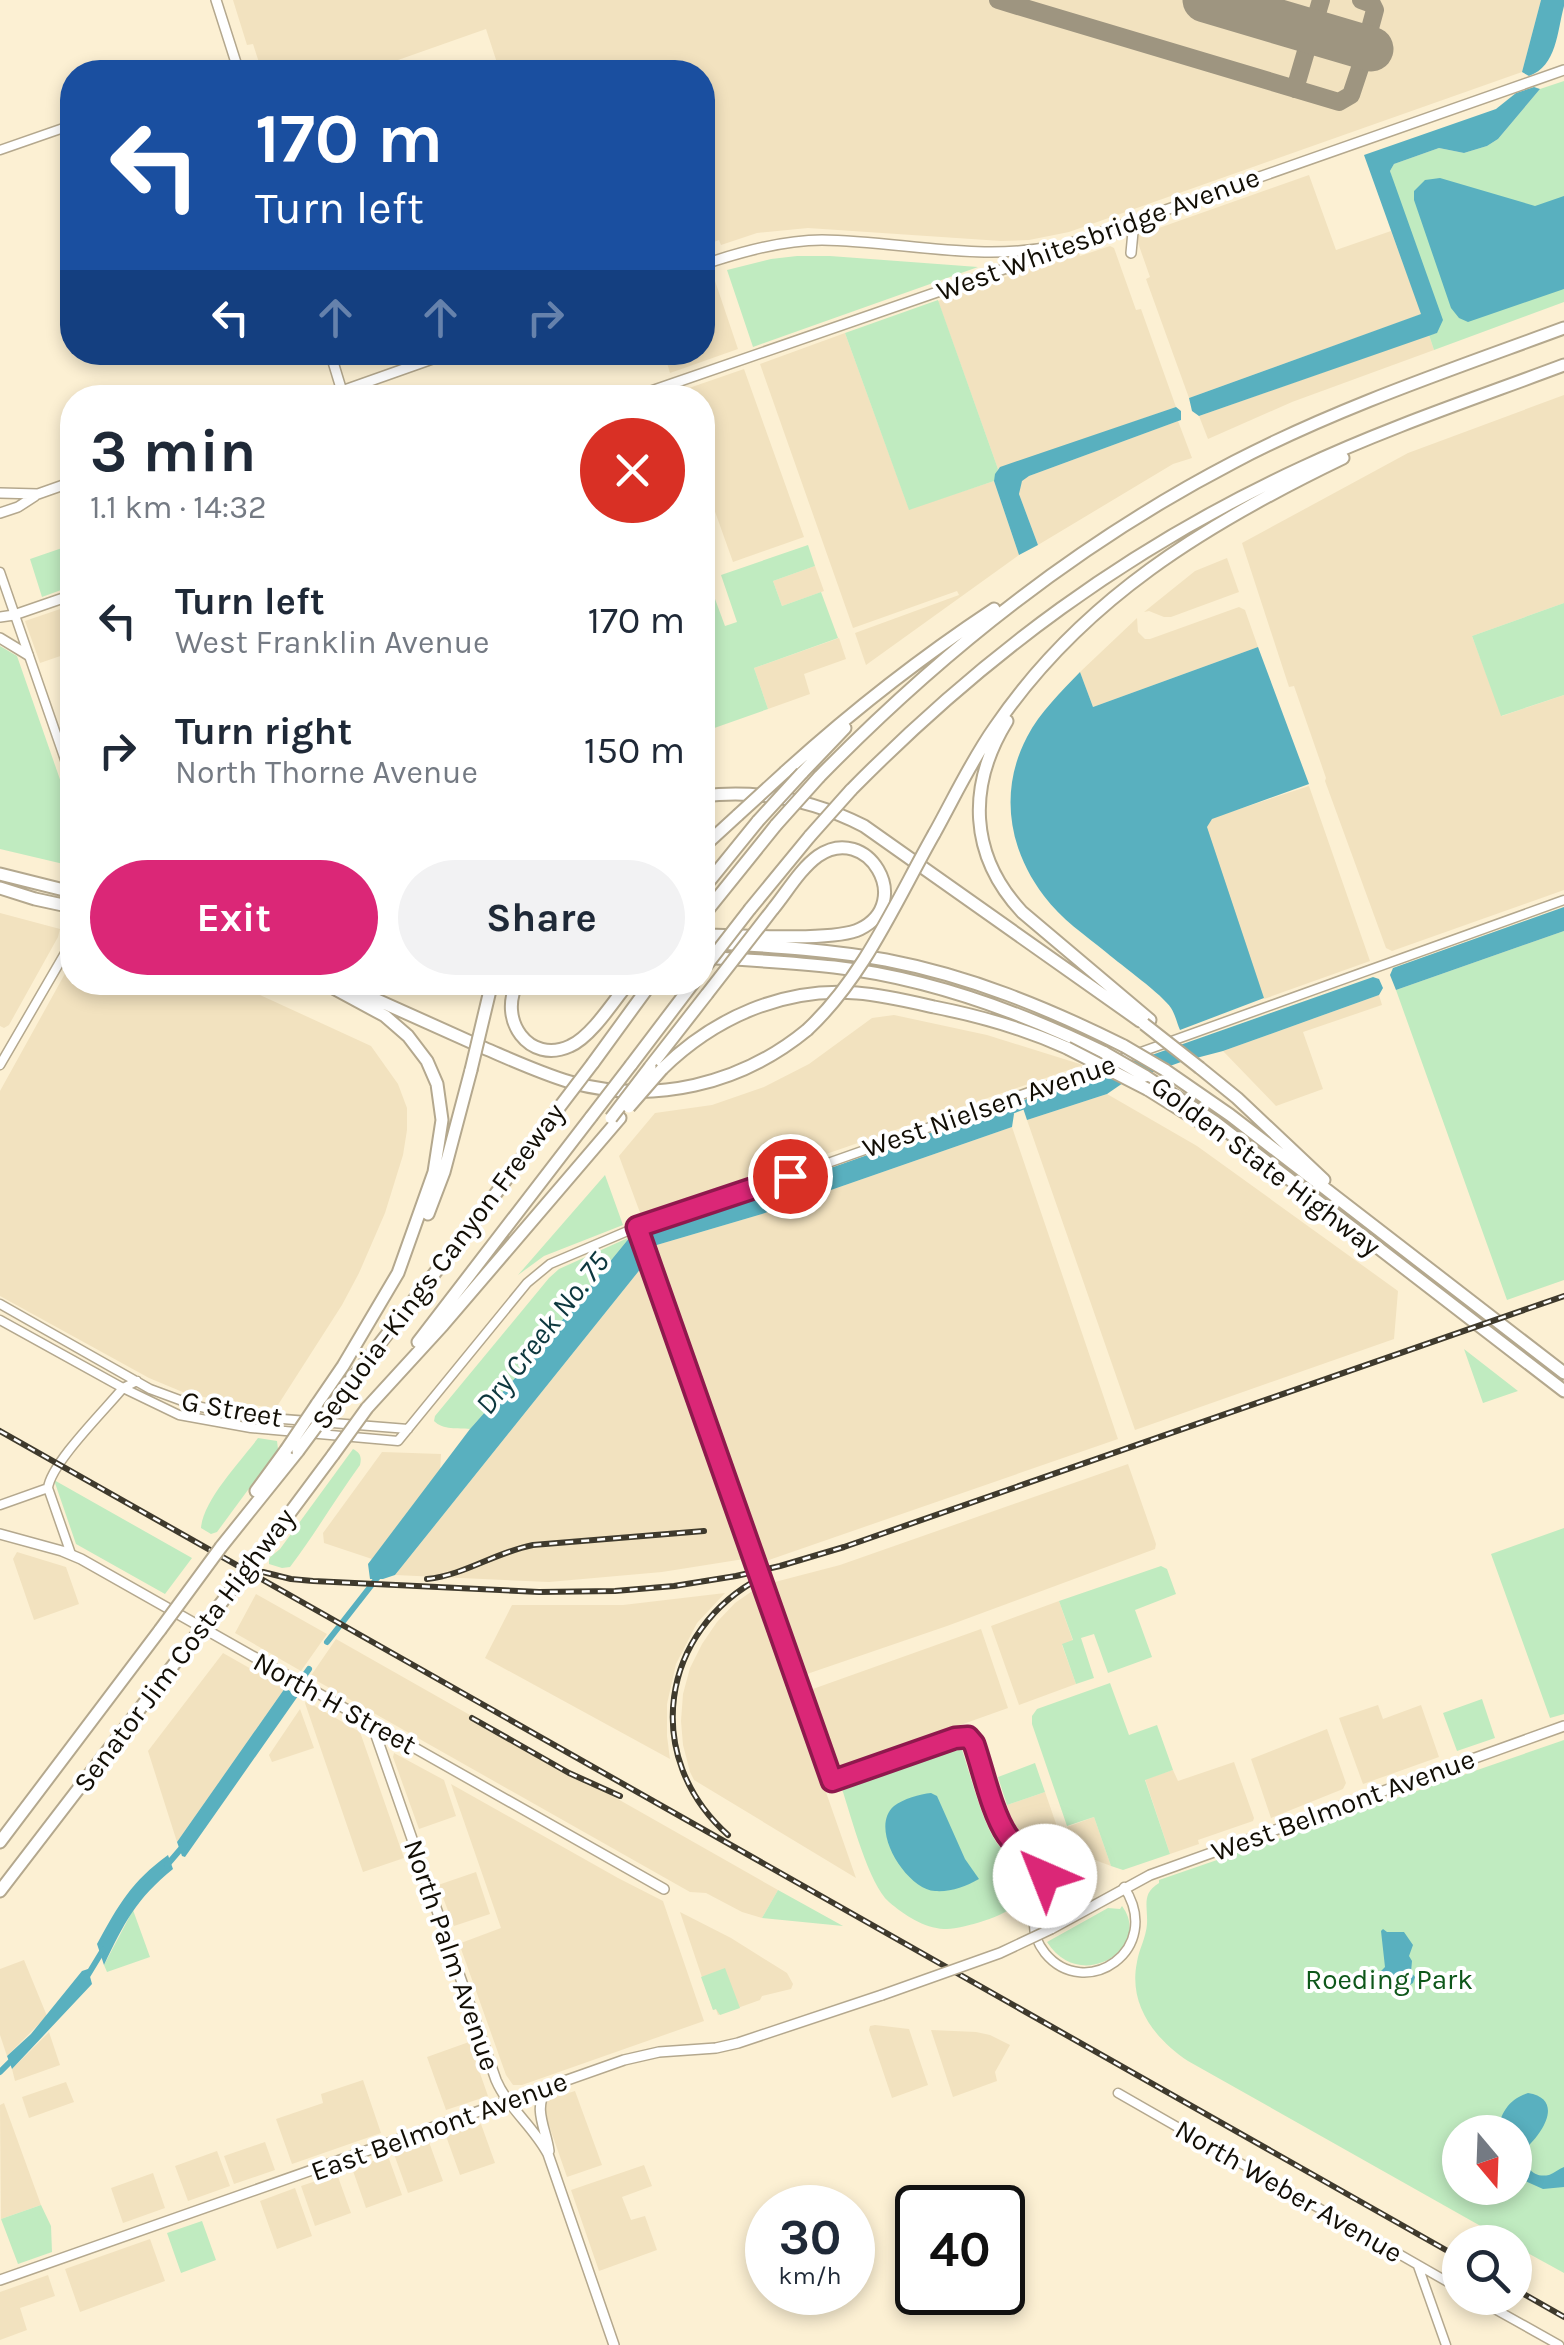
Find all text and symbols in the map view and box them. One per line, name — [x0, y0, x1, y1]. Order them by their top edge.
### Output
text: 170 m — [255, 98, 443, 180]
icon: left — [90, 100, 220, 230]
street label: West Whitesbridge Avenue — [932, 160, 1264, 308]
text: Turn left — [255, 182, 424, 234]
icon: left — [203, 290, 258, 345]
icon: ahead — [308, 290, 363, 345]
icon: ahead — [413, 290, 468, 345]
icon: right — [518, 290, 573, 345]
text: 3 min — [90, 416, 257, 486]
button: close — [580, 418, 685, 523]
text: 1.1 km · 14:32 — [90, 489, 267, 526]
text: Turn left — [175, 579, 325, 624]
icon: left — [90, 593, 145, 648]
text: 170 m — [587, 598, 685, 643]
text: West Franklin Avenue — [175, 624, 489, 661]
text: Turn right — [175, 709, 352, 754]
icon: right — [90, 723, 145, 778]
text: 150 m — [584, 728, 685, 773]
text: North Thorne Avenue — [175, 754, 478, 791]
button: Exit — [90, 860, 378, 975]
button: Share — [398, 860, 685, 975]
street label: West Nielsen Avenue — [858, 1047, 1120, 1165]
street label: Golden State Highway — [1145, 1069, 1387, 1263]
street label: Sequoia–Kings Canyon Freeway — [304, 1096, 572, 1436]
pin — [748, 1134, 833, 1219]
icon: arrive — [763, 1149, 818, 1204]
water label: Dry Creek No. 75 — [467, 1245, 617, 1421]
street label: G Street — [179, 1384, 285, 1434]
street label: Senator Jim Costa Highway — [66, 1502, 302, 1798]
street label: North H Street — [248, 1645, 422, 1761]
street label: West Belmont Avenue — [1207, 1742, 1479, 1868]
position arrow — [993, 1824, 1097, 1928]
street label: North Palm Avenue — [397, 1835, 507, 2075]
park label: Roeding Park — [1305, 1963, 1473, 1996]
street label: East Belmont Avenue — [306, 2064, 572, 2188]
street label: North Weber Avenue — [1169, 2112, 1409, 2270]
north arrow — [1442, 2115, 1532, 2205]
map controls — [1442, 2115, 1532, 2315]
speed limit sign: 40 — [895, 2185, 1025, 2315]
text: 30 — [779, 2208, 841, 2267]
button: search — [1442, 2225, 1532, 2315]
text: km/h — [778, 2261, 842, 2290]

